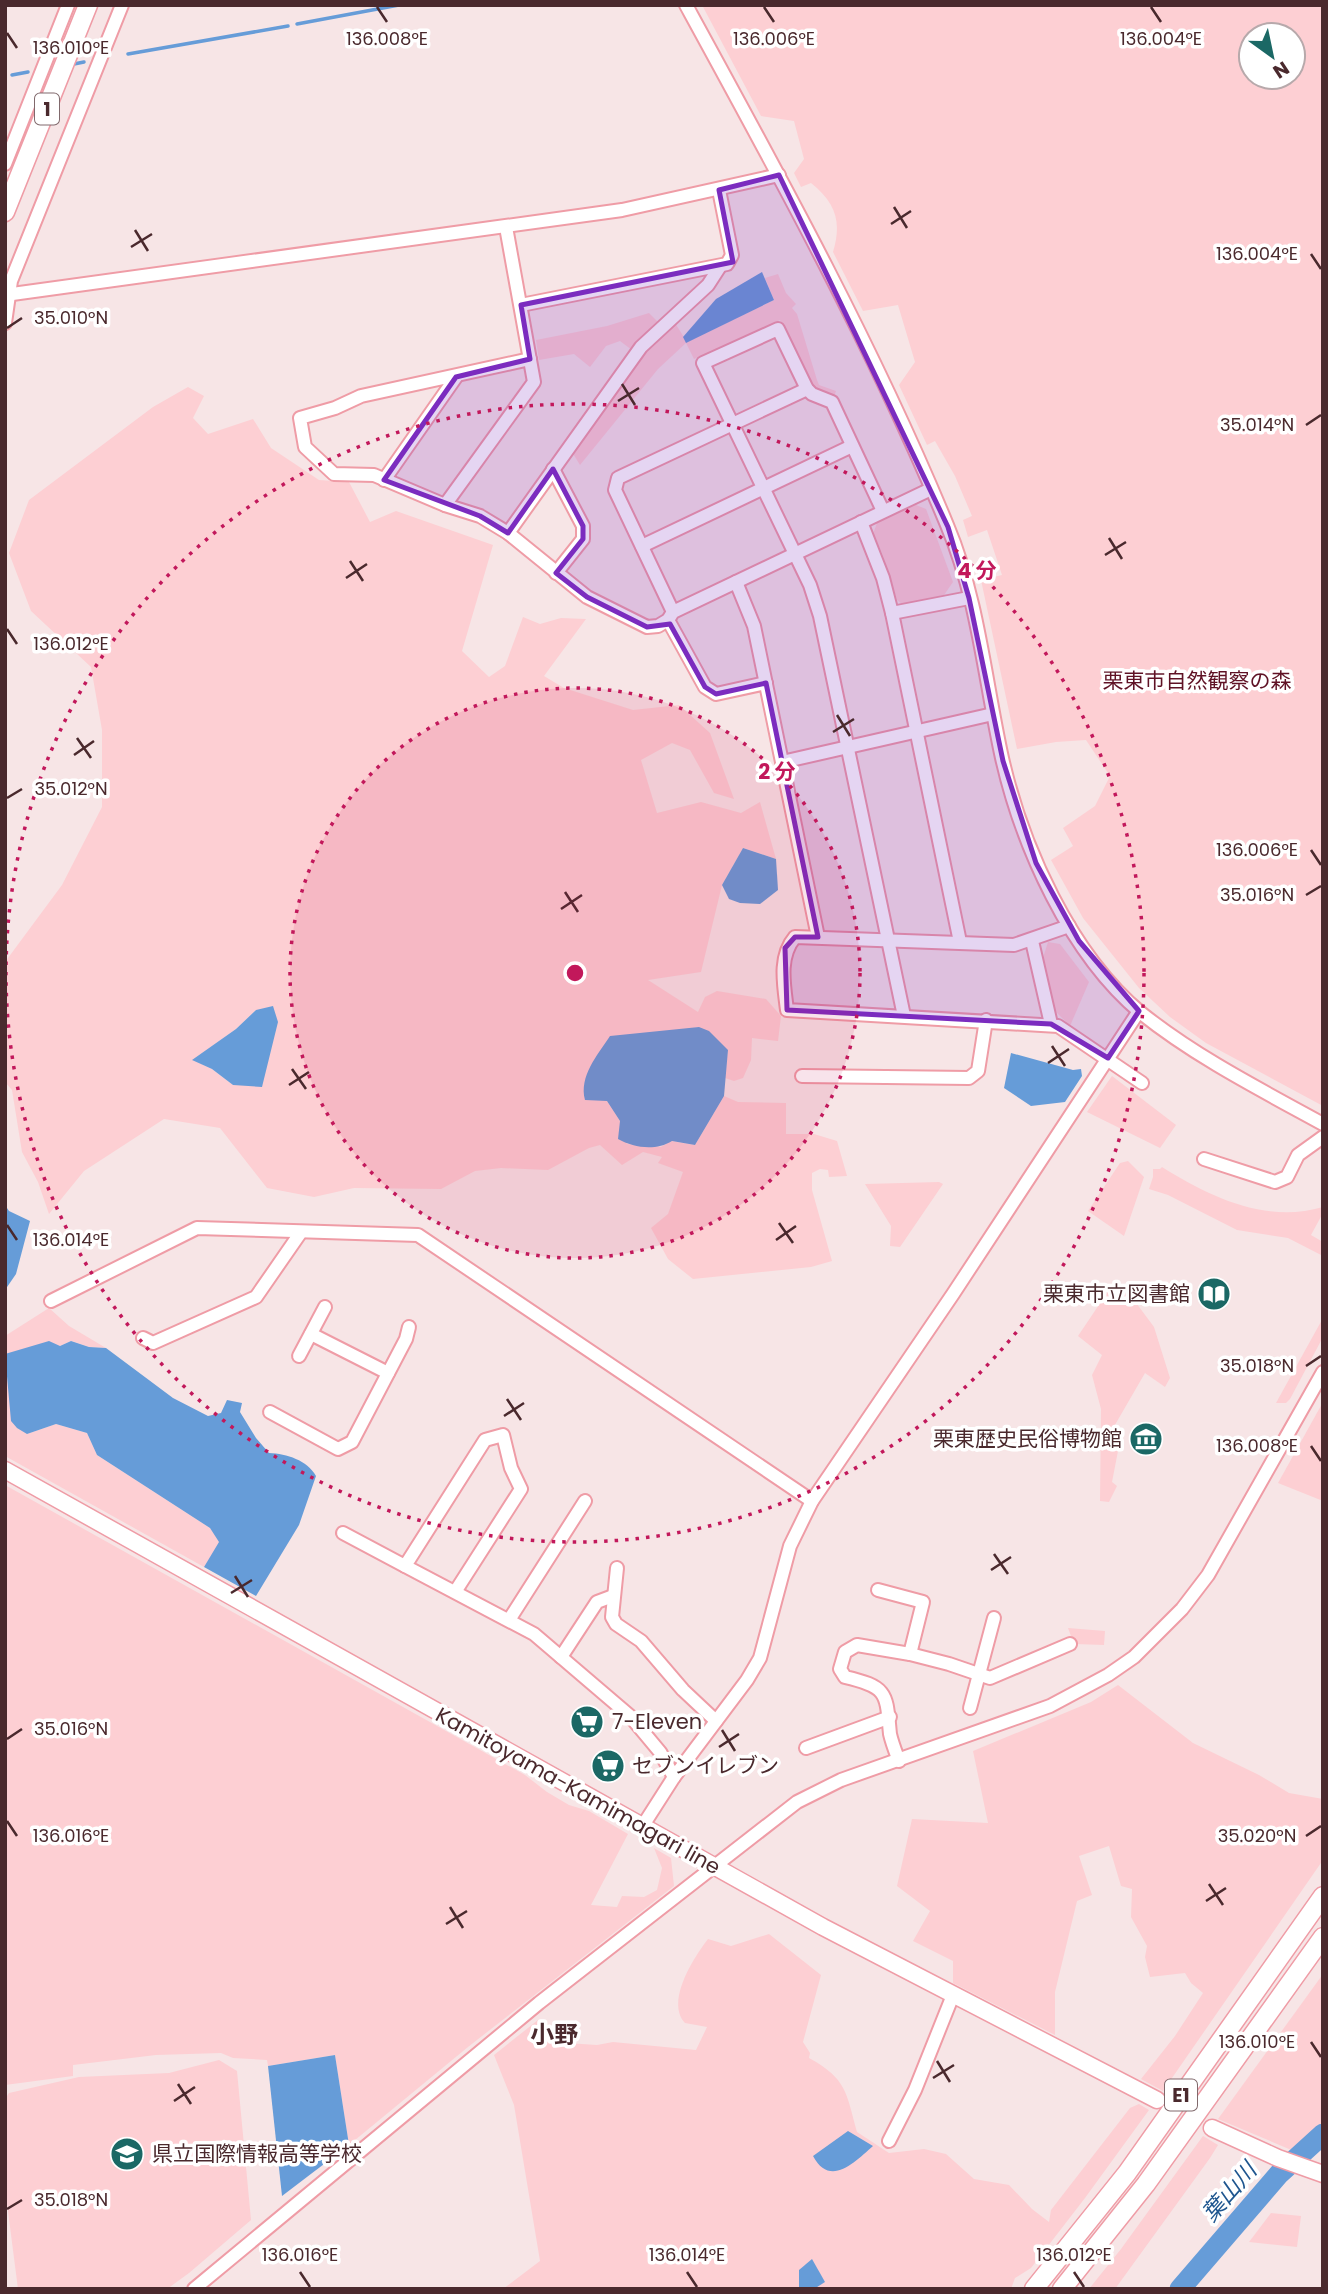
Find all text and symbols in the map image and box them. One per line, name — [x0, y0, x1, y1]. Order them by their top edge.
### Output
north arrow — [1237, 21, 1307, 91]
text: 136.008°E — [346, 26, 428, 51]
text: 136.006°E — [733, 26, 815, 51]
text: 136.004°E — [1120, 26, 1202, 51]
text: 136.010°E — [33, 35, 109, 60]
text: N — [1268, 55, 1294, 85]
road number: 1 — [35, 94, 59, 124]
text: 136.004°E — [1216, 241, 1298, 266]
text: 35.010°N — [34, 305, 108, 330]
text: 35.014°N — [1220, 412, 1294, 437]
text: 4 分 — [957, 556, 997, 585]
text: 136.012°E — [33, 631, 109, 656]
park label: 栗東市自然観察の森 — [1103, 666, 1292, 695]
text: 2 分 — [758, 757, 796, 786]
text: 35.012°N — [34, 776, 108, 801]
text: 136.006°E — [1216, 837, 1298, 862]
text: 35.016°N — [1220, 882, 1294, 907]
centre of rings — [563, 961, 587, 985]
text: 136.014°E — [33, 1227, 109, 1252]
library icon: 栗東市立図書館 — [1195, 1275, 1233, 1313]
place label: 栗東市立図書館 — [1043, 1279, 1190, 1308]
text: 35.018°N — [1220, 1353, 1294, 1378]
museum icon: 栗東歴史民俗博物館 — [1127, 1420, 1165, 1458]
place label: 栗東歴史民俗博物館 — [933, 1424, 1122, 1453]
text: 136.008°E — [1216, 1433, 1298, 1458]
street label: Kamitoyama-Kamimagari line — [431, 1700, 726, 1881]
supermarket icon: 7-Eleven — [568, 1703, 606, 1741]
place label: 7-Eleven — [612, 1707, 702, 1736]
text: 35.016°N — [34, 1716, 108, 1741]
supermarket icon: セブンイレブン — [589, 1747, 627, 1785]
place label: セブンイレブン — [632, 1751, 779, 1780]
text: 136.016°E — [33, 1823, 109, 1848]
text: 35.020°N — [1218, 1823, 1296, 1848]
district label: 小野 — [530, 2018, 578, 2051]
text: 136.010°E — [1219, 2029, 1295, 2054]
road number: E1 — [1165, 2080, 1197, 2110]
school or university icon: 県立国際情報高等学校 — [108, 2135, 146, 2173]
place label: 県立国際情報高等学校 — [152, 2139, 362, 2168]
water label: 葉山川 — [1194, 2153, 1266, 2229]
text: 35.018°N — [34, 2187, 108, 2212]
text: 136.016°E — [262, 2242, 338, 2267]
text: 136.014°E — [649, 2242, 725, 2267]
text: 136.012°E — [1036, 2242, 1112, 2267]

